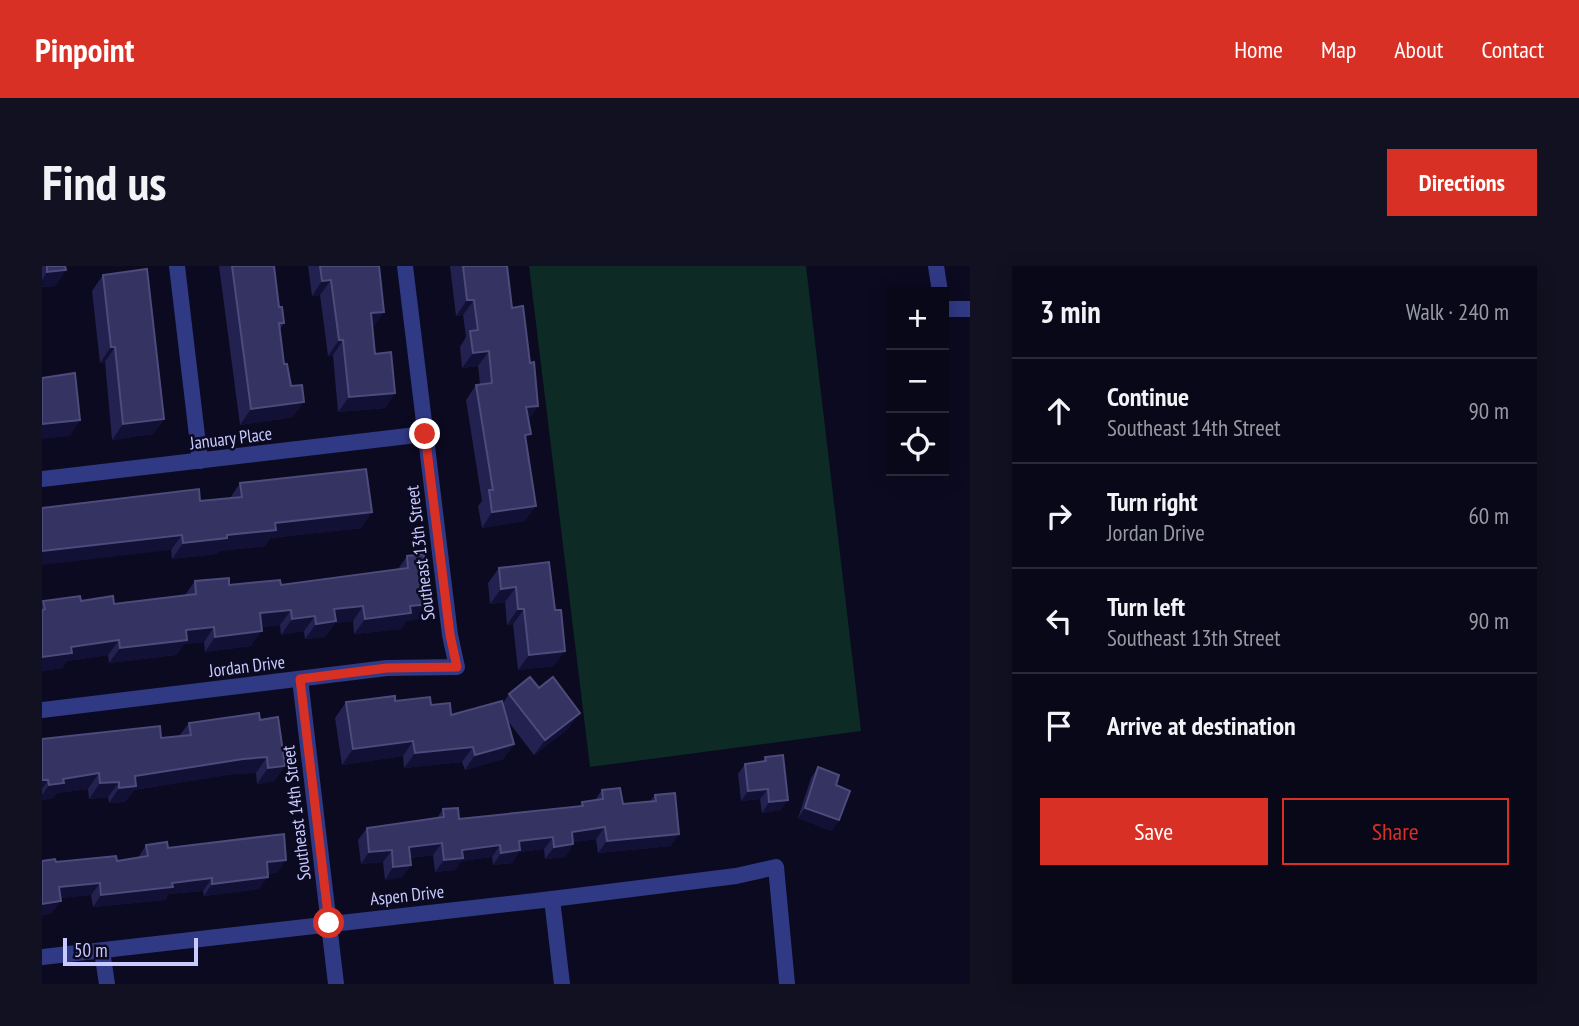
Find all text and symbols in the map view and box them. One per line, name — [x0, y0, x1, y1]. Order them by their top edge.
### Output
text: Pinpoint — [35, 28, 134, 71]
text: Home — [1234, 34, 1283, 65]
text: Map — [1321, 34, 1356, 65]
text: About — [1394, 34, 1443, 65]
text: Contact — [1481, 34, 1544, 65]
button: Directions — [1387, 149, 1537, 216]
text: Find us — [42, 150, 166, 214]
map controls — [886, 287, 949, 476]
button: + — [886, 287, 949, 350]
text: 3 min — [1040, 292, 1101, 331]
text: Walk · 240 m — [1406, 297, 1509, 326]
button: − — [886, 350, 949, 413]
text: Continue — [1107, 380, 1189, 413]
icon: ahead — [1040, 392, 1078, 430]
text: 90 m — [1468, 396, 1509, 425]
button: locate — [886, 413, 949, 476]
text: Southeast 14th Street — [1107, 413, 1281, 442]
route end — [409, 418, 440, 449]
street label: January Place — [188, 422, 273, 455]
street label: Southeast 13th Street — [400, 484, 440, 622]
text: Turn right — [1107, 485, 1198, 518]
icon: right — [1040, 497, 1078, 535]
text: 60 m — [1468, 501, 1509, 530]
text: Jordan Drive — [1107, 518, 1205, 547]
text: Turn left — [1107, 590, 1185, 623]
icon: left — [1040, 602, 1078, 640]
text: 90 m — [1468, 606, 1509, 635]
text: Southeast 13th Street — [1107, 623, 1281, 652]
street label: Jordan Drive — [207, 650, 286, 682]
icon: arrive — [1040, 707, 1078, 745]
text: Arrive at destination — [1107, 709, 1296, 742]
street label: Southeast 14th Street — [276, 744, 316, 882]
button: Save — [1040, 798, 1268, 865]
button: Share — [1282, 798, 1509, 865]
street label: Aspen Drive — [369, 880, 445, 910]
route start — [313, 907, 344, 938]
scale bar — [63, 935, 198, 967]
text: 50 m — [74, 938, 108, 962]

